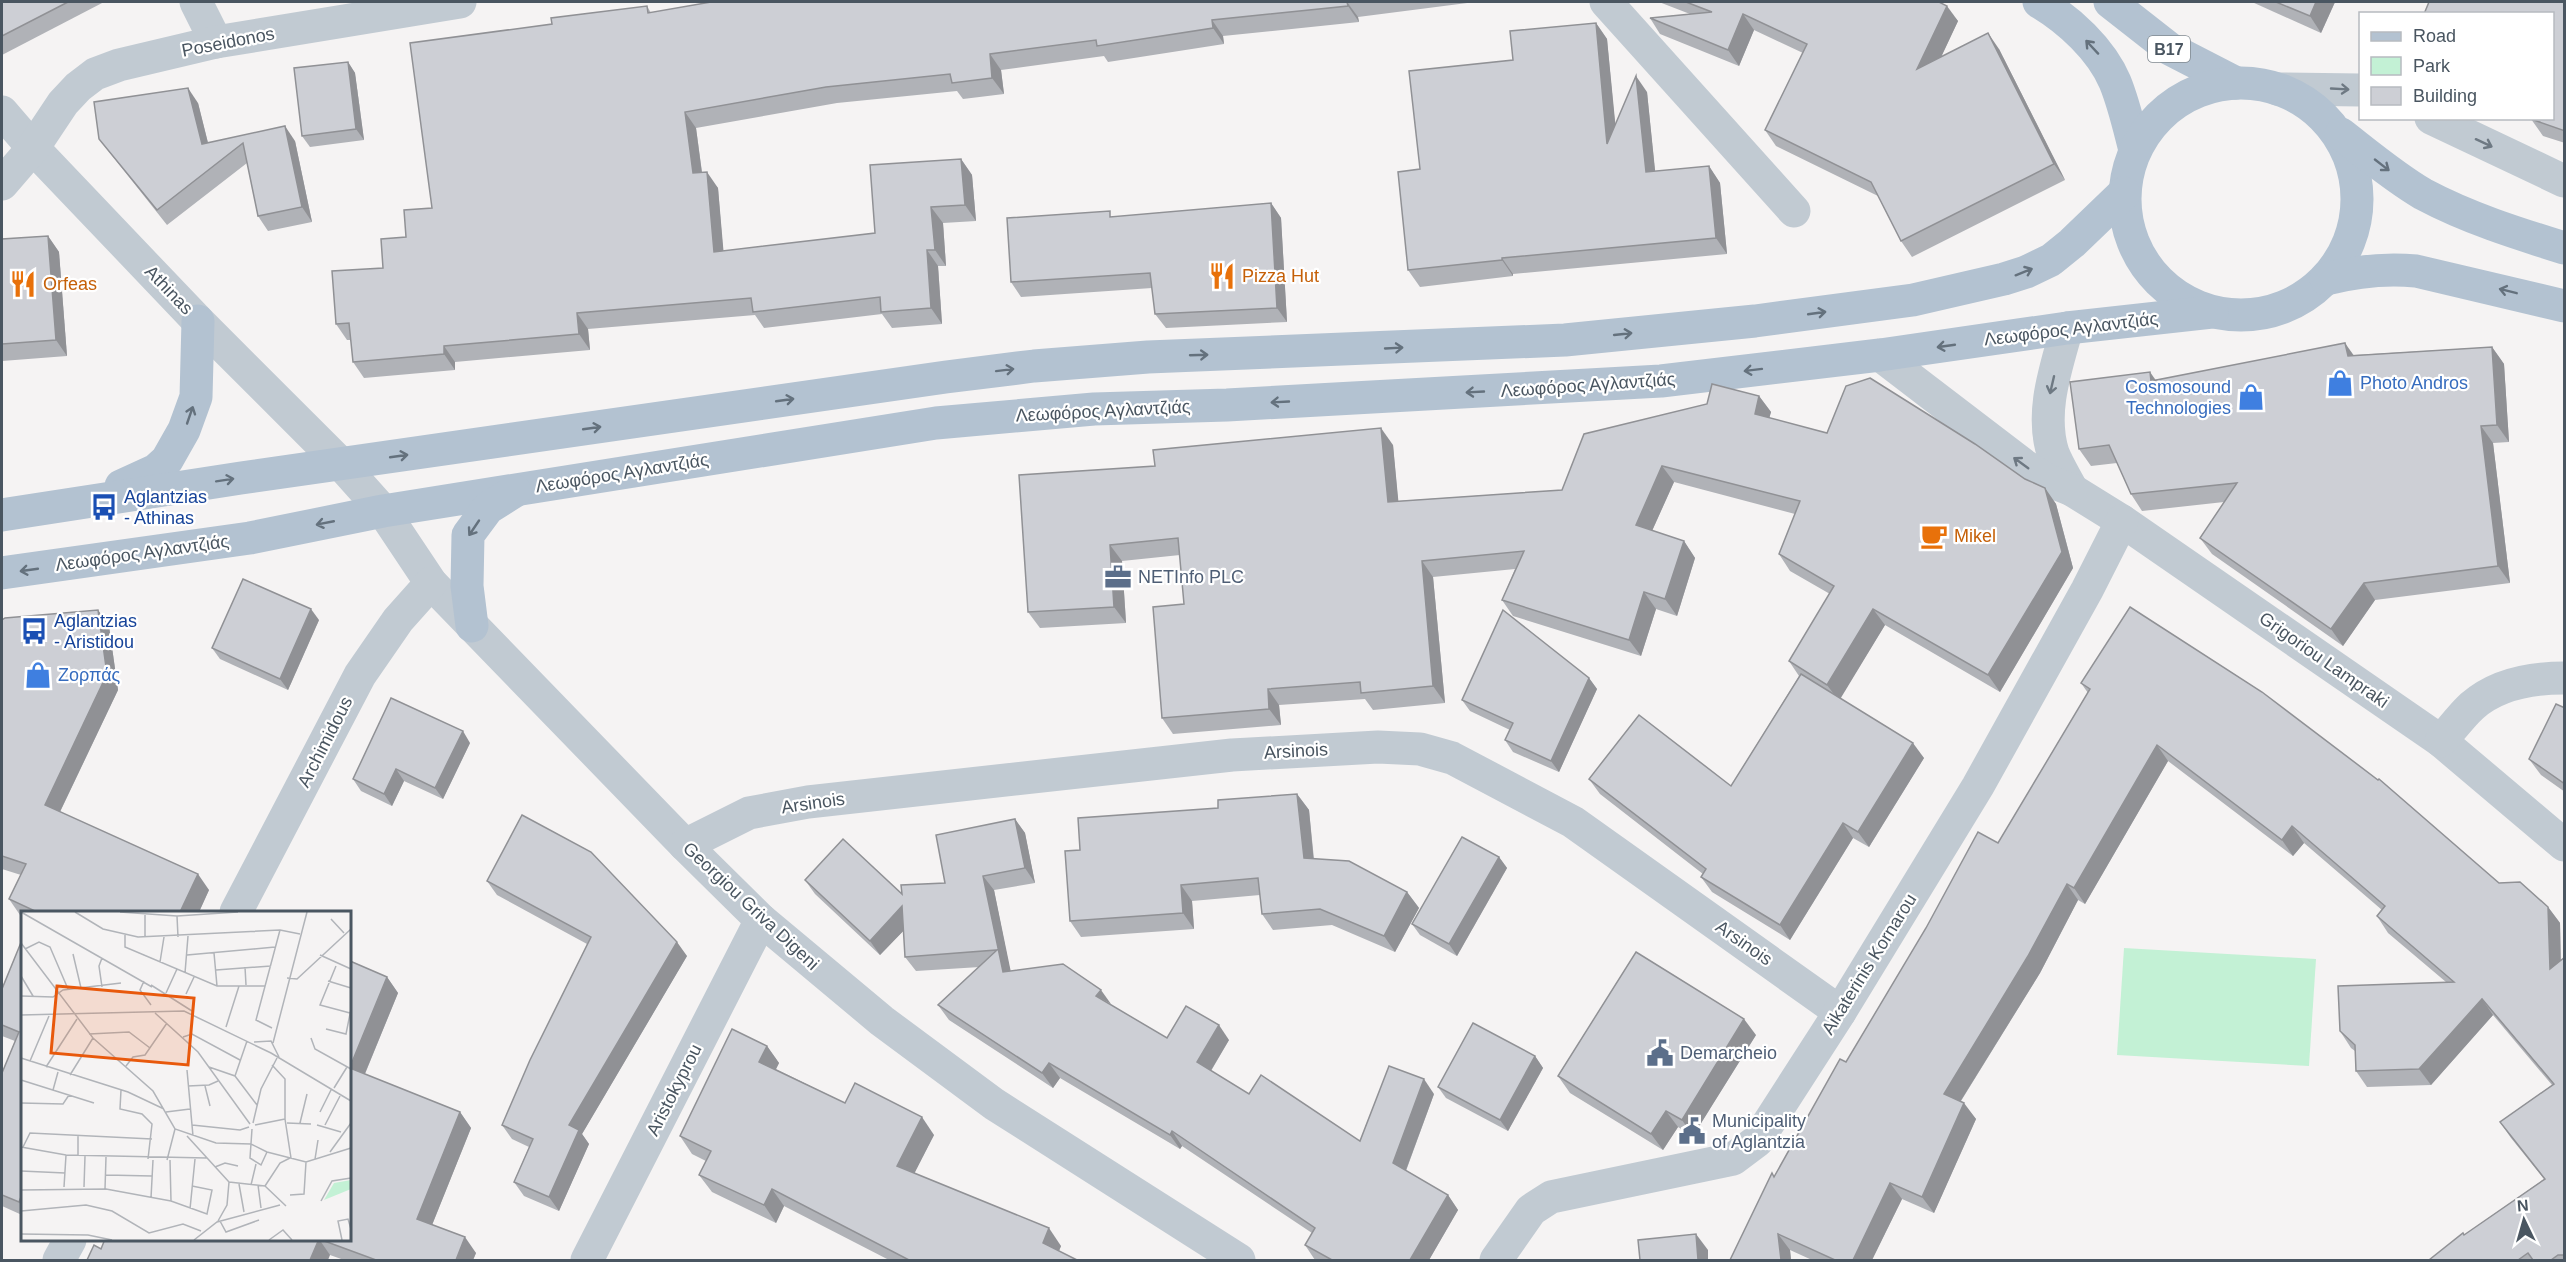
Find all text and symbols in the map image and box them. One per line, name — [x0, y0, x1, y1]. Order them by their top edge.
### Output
legend — [2359, 12, 2554, 120]
street label: Poseidonos — [180, 23, 276, 61]
text: Road — [2413, 26, 2456, 46]
road number: B17 — [2148, 36, 2190, 62]
one-way arrow — [2085, 39, 2099, 54]
text: Park — [2413, 56, 2451, 76]
one-way arrow — [2330, 83, 2349, 94]
text: Building — [2413, 86, 2477, 106]
one-way arrow — [2474, 138, 2492, 150]
one-way arrow — [2373, 159, 2389, 172]
street label: Athinas — [141, 261, 197, 319]
restaurant icon: Pizza Hut — [1207, 261, 1237, 291]
place label: Pizza Hut — [1242, 266, 1319, 286]
one-way arrow — [2014, 266, 2032, 277]
restaurant icon: Orfeas — [8, 269, 38, 299]
place label: Orfeas — [43, 274, 97, 294]
one-way arrow — [2499, 285, 2518, 297]
one-way arrow — [1806, 307, 1826, 318]
street label: Λεωφόρος Αγλαντζιάς — [1983, 308, 2159, 350]
one-way arrow — [1612, 328, 1632, 339]
one-way arrow — [1937, 340, 1957, 351]
one-way arrow — [1383, 342, 1403, 353]
one-way arrow — [1188, 350, 1208, 361]
one-way arrow — [994, 364, 1014, 375]
one-way arrow — [1743, 365, 1763, 376]
shop icon: Photo Andros — [2325, 368, 2355, 398]
street label: Λεωφόρος Αγλαντζιάς — [1500, 369, 1676, 401]
place label: Photo Andros — [2360, 373, 2468, 393]
one-way arrow — [2046, 375, 2058, 394]
place label: Cosmosound Technologies — [2125, 377, 2231, 418]
shop icon: Cosmosound Technologies — [2236, 382, 2266, 412]
one-way arrow — [1465, 387, 1485, 398]
one-way arrow — [775, 395, 794, 406]
street label: Λεωφόρος Αγλαντζιάς — [1015, 396, 1191, 426]
one-way arrow — [1270, 397, 1290, 408]
one-way arrow — [185, 406, 196, 424]
one-way arrow — [582, 422, 601, 433]
street label: Λεωφόρος Αγλαντζιάς — [534, 449, 710, 497]
one-way arrow — [389, 450, 408, 461]
one-way arrow — [2014, 457, 2030, 469]
one-way arrow — [215, 474, 235, 485]
place label: Aglantzias - Athinas — [124, 487, 207, 528]
bus stop icon: Aglantzias - Athinas — [89, 492, 119, 522]
one-way arrow — [316, 518, 335, 529]
one-way arrow — [467, 519, 479, 536]
cafe icon: Mikel — [1919, 521, 1949, 551]
place label: Mikel — [1954, 526, 1996, 546]
street label: Λεωφόρος Αγλαντζιάς — [54, 531, 230, 575]
office icon: NETInfo PLC — [1103, 562, 1133, 592]
one-way arrow — [20, 564, 39, 575]
place label: NETInfo PLC — [1138, 567, 1244, 587]
street label: Grigoriou Lampraki — [2256, 608, 2392, 712]
place label: Aglantzias - Aristidou — [54, 611, 137, 652]
bus stop icon: Aglantzias - Aristidou — [19, 616, 49, 646]
shop icon: Ζορπάς — [23, 660, 53, 690]
place label: Ζορπάς — [58, 665, 121, 685]
street label: Archimidous — [294, 693, 356, 791]
street label: Arsinois — [1264, 739, 1328, 763]
street label: Arsinois — [780, 789, 846, 817]
street label: Georgiou Griva Digeni — [679, 838, 823, 974]
street label: Aikaterinis Kornarou — [1818, 890, 1920, 1038]
inset map — [21, 911, 351, 1241]
street label: Arsinois — [1712, 916, 1776, 970]
public building icon: Demarcheio — [1645, 1038, 1675, 1068]
street label: Aristokyprou — [642, 1041, 706, 1139]
place label: Demarcheio — [1680, 1043, 1777, 1063]
place label: Municipality of Aglantzia — [1712, 1111, 1806, 1152]
public building icon: Municipality of Aglantzia — [1677, 1116, 1707, 1146]
north arrow — [2494, 1190, 2554, 1250]
text: N — [2516, 1197, 2529, 1215]

